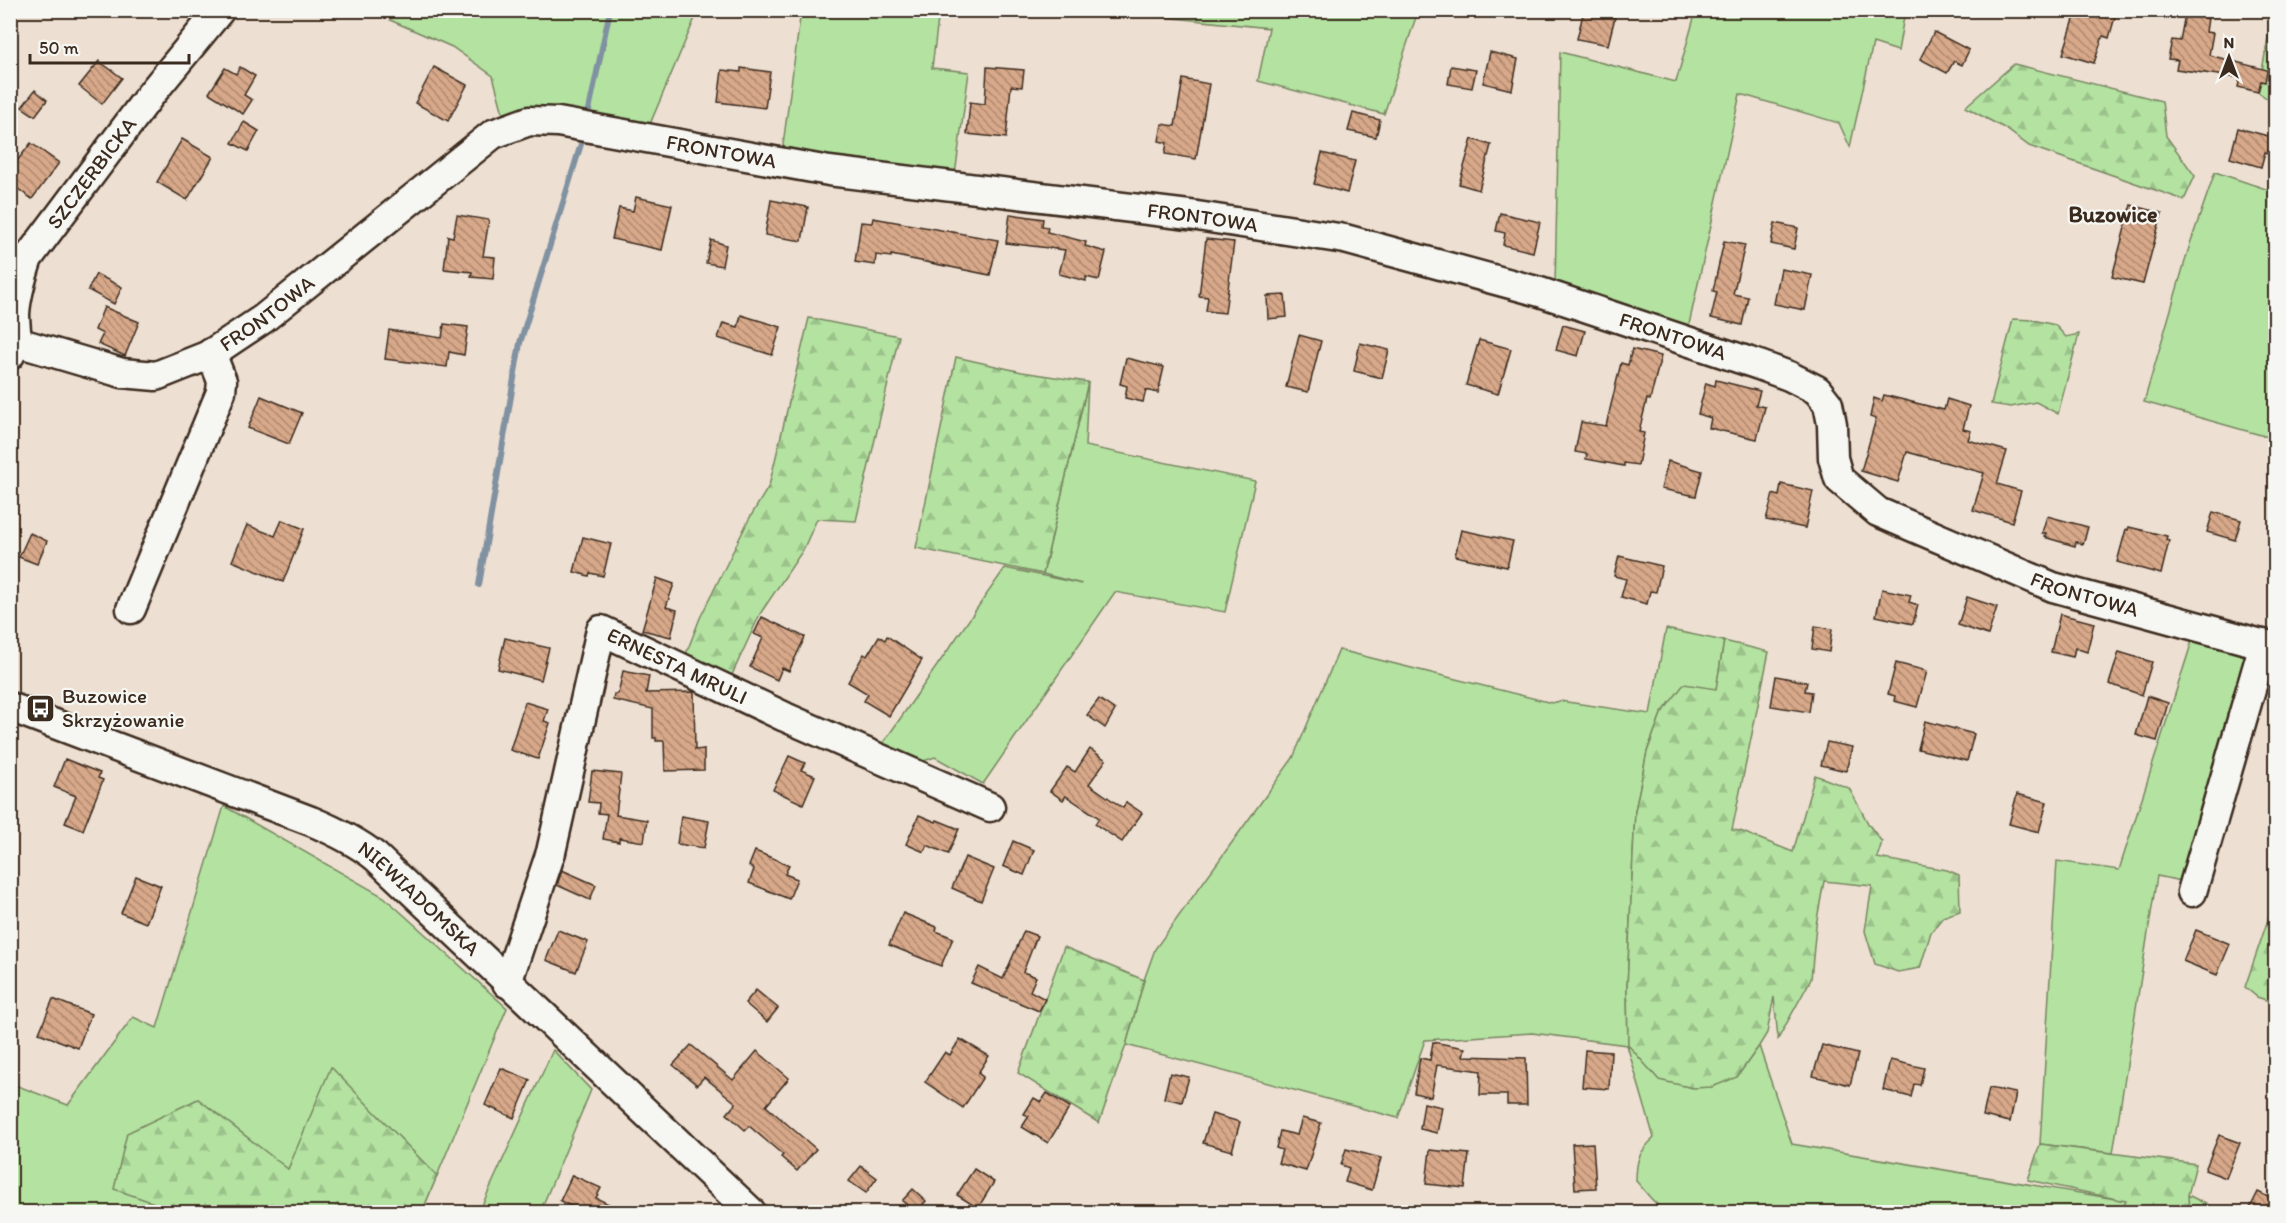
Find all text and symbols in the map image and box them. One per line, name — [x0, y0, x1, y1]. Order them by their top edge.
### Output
scale bar — [30, 27, 189, 65]
north arrow — [2199, 27, 2259, 87]
text: N — [2224, 33, 2234, 52]
text: 50 m — [39, 37, 79, 59]
street label: SZCZERBICKA — [41, 112, 142, 234]
street label: FRONTOWA — [664, 129, 779, 173]
street label: FRONTOWA — [1146, 197, 1260, 237]
district label: Buzowice — [2068, 201, 2158, 228]
street label: FRONTOWA — [215, 269, 319, 356]
street label: FRONTOWA — [1616, 306, 1730, 365]
street label: FRONTOWA — [2027, 566, 2142, 622]
street label: ERNESTA MRULI — [603, 622, 751, 709]
place label: Buzowice Skrzyżowanie — [62, 683, 185, 732]
bus stop icon: Buzowice Skrzyżowanie — [25, 692, 57, 724]
street label: NIEWIADOMSKA — [354, 835, 486, 961]

